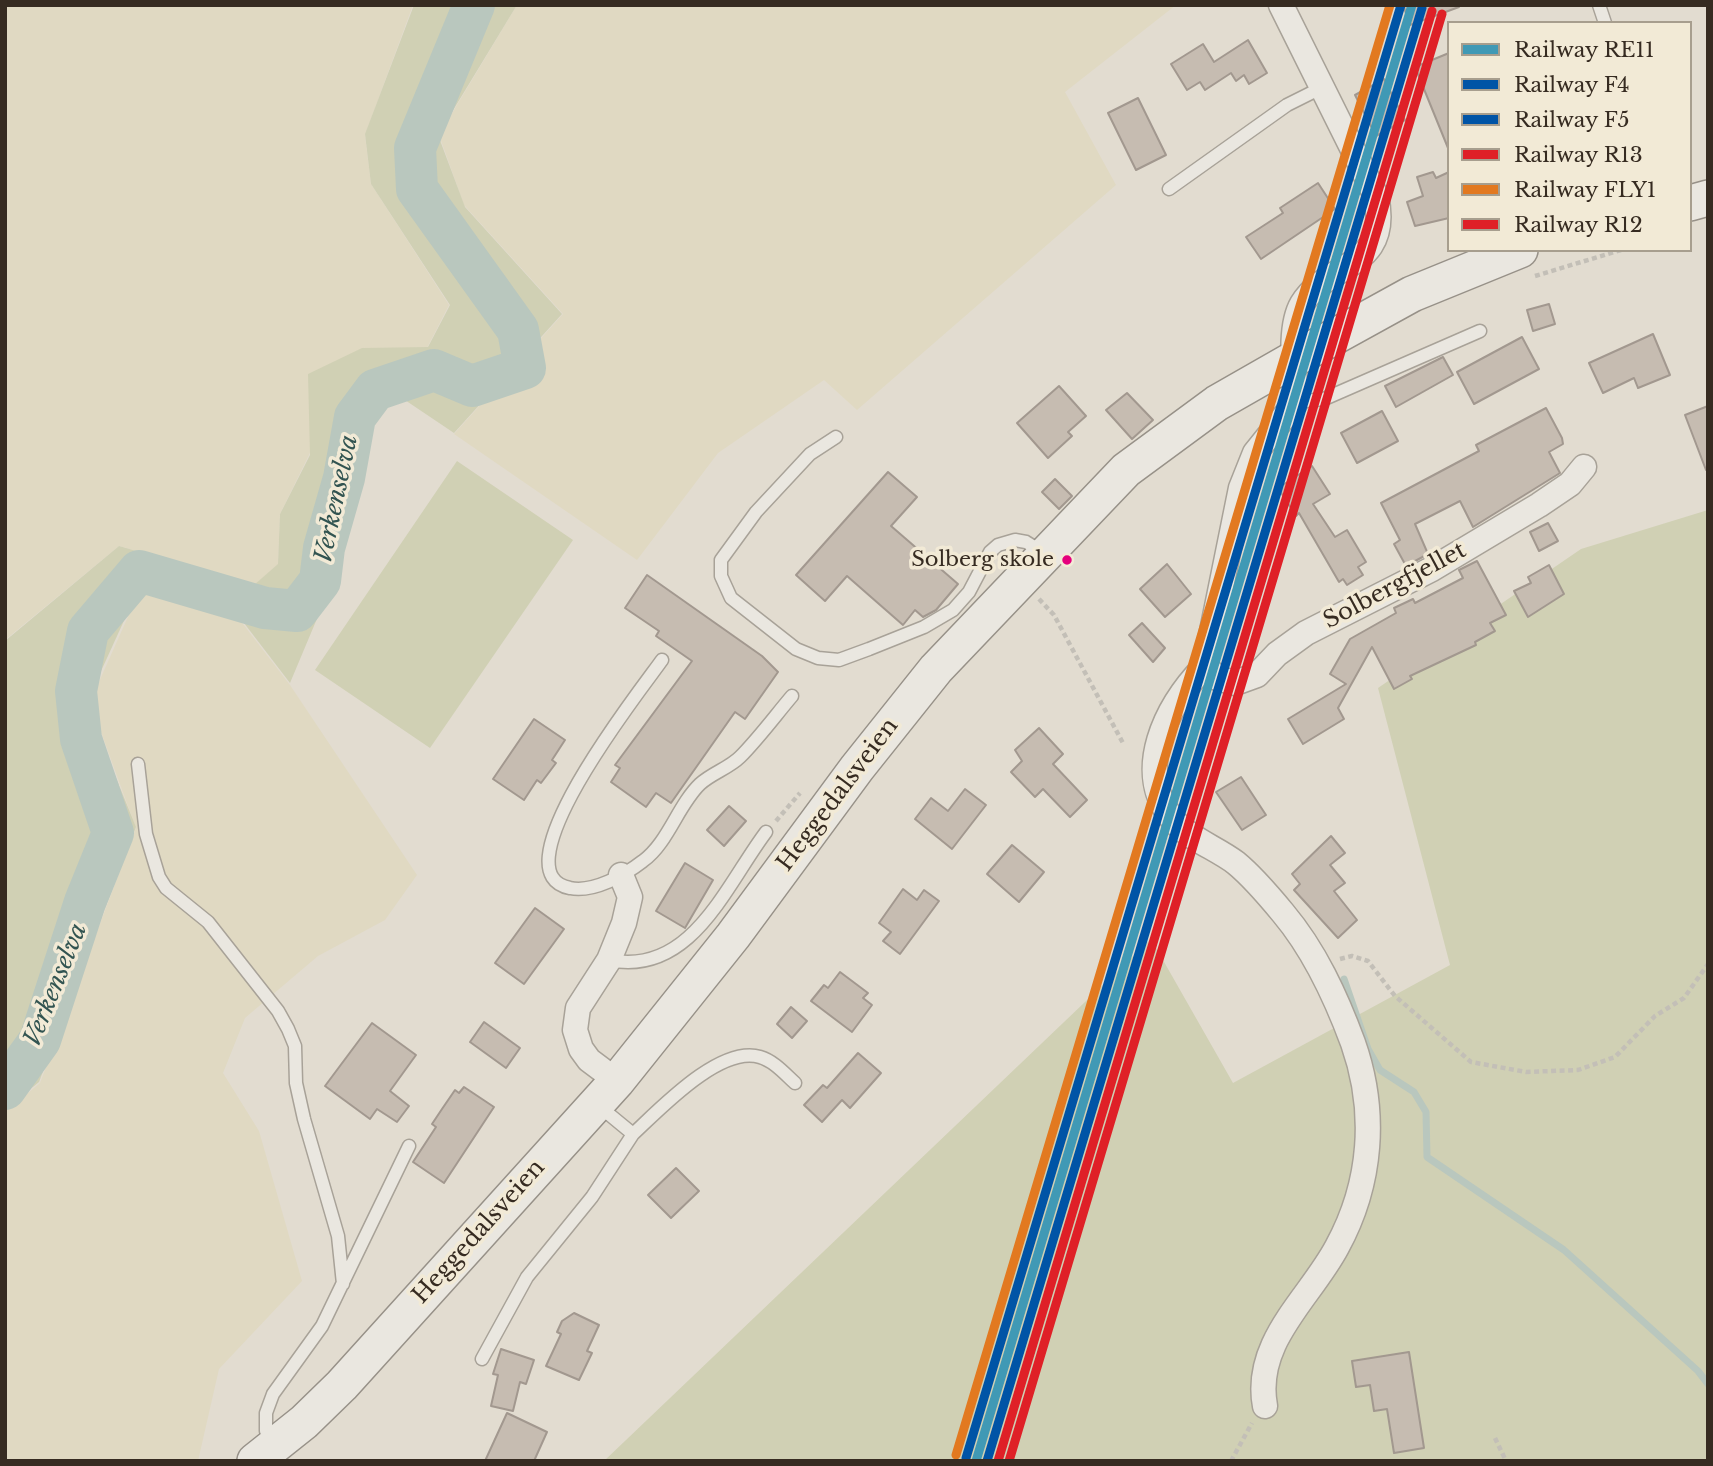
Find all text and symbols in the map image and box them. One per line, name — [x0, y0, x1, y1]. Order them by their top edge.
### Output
legend — [1447, 21, 1692, 252]
text: Railway RE11 — [1514, 37, 1654, 63]
text: Railway F4 — [1514, 72, 1630, 98]
text: Railway F5 — [1514, 107, 1629, 133]
text: Railway R13 — [1514, 142, 1643, 168]
text: Railway FLY1 — [1514, 177, 1656, 203]
text: Railway R12 — [1514, 212, 1643, 238]
water label: Verkenselva — [309, 432, 365, 566]
street label: Solbergfjellet — [1319, 537, 1471, 635]
place label: Solberg skole — [911, 547, 1054, 573]
marker: Solberg skole — [1060, 553, 1074, 567]
street label: Heggedalsveien — [772, 713, 904, 877]
water label: Verkenselva — [18, 919, 94, 1051]
street label: Heggedalsveien — [407, 1154, 551, 1310]

